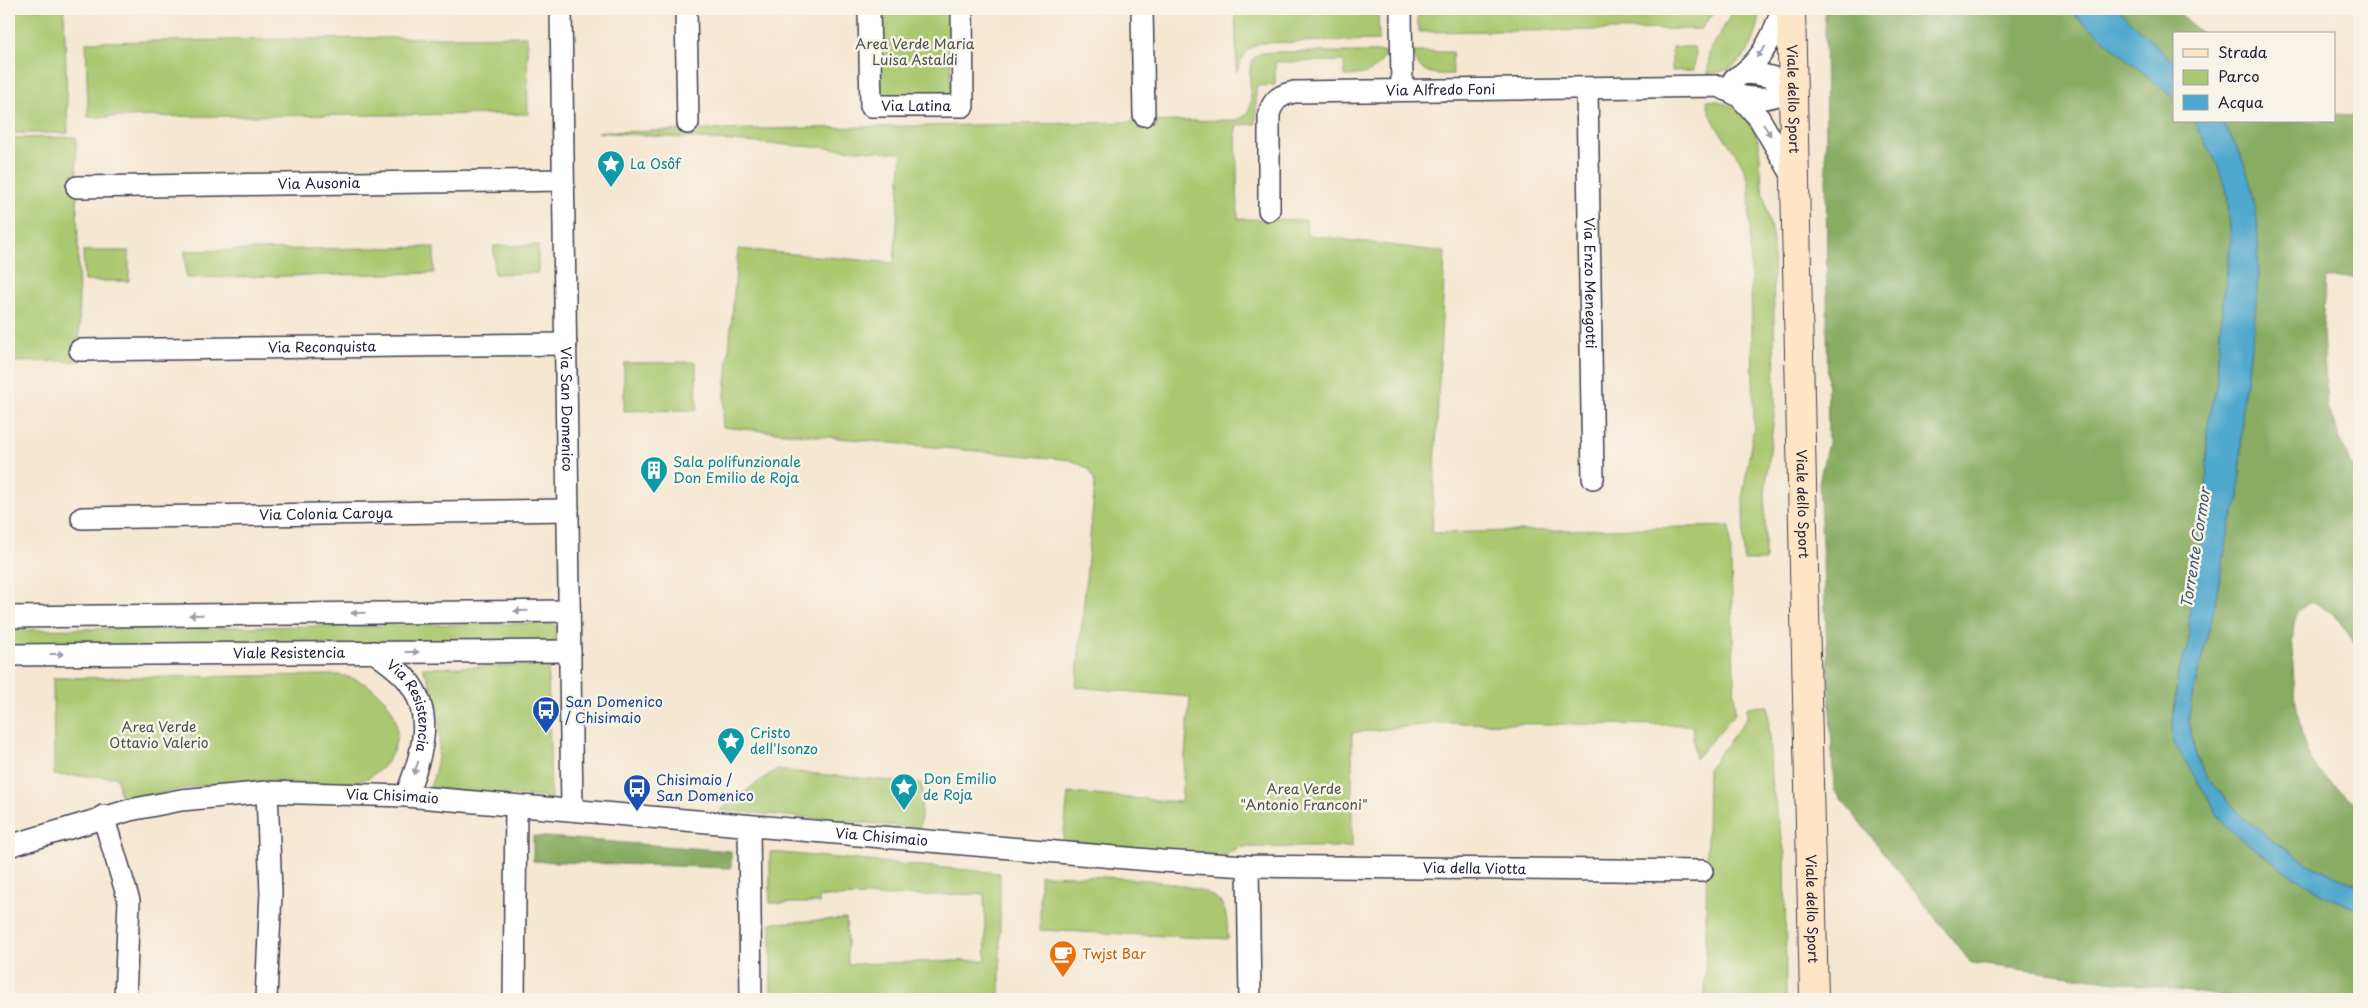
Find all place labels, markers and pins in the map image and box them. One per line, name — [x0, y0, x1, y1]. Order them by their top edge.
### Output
place icon: La Osôf — [596, 149, 626, 188]
place label: La Osôf — [630, 153, 682, 174]
place label: Sala polifunzionale Don Emilio de Roja — [673, 451, 801, 488]
building icon: Sala polifunzionale Don Emilio de Roja — [639, 455, 669, 494]
place label: San Domenico / Chisimaio — [565, 691, 663, 728]
bus stop icon: San Domenico / Chisimaio — [531, 695, 561, 734]
place label: Cristo dell'Isonzo — [750, 722, 818, 759]
place icon: Cristo dell'Isonzo — [716, 726, 746, 765]
place label: Don Emilio de Roja — [923, 768, 997, 805]
place label: Chisimaio / San Domenico — [656, 769, 754, 806]
place icon: Don Emilio de Roja — [889, 772, 919, 811]
bus stop icon: Chisimaio / San Domenico — [622, 773, 652, 812]
cafe icon: Twjst Bar — [1048, 939, 1078, 978]
place label: Twjst Bar — [1082, 943, 1147, 964]

